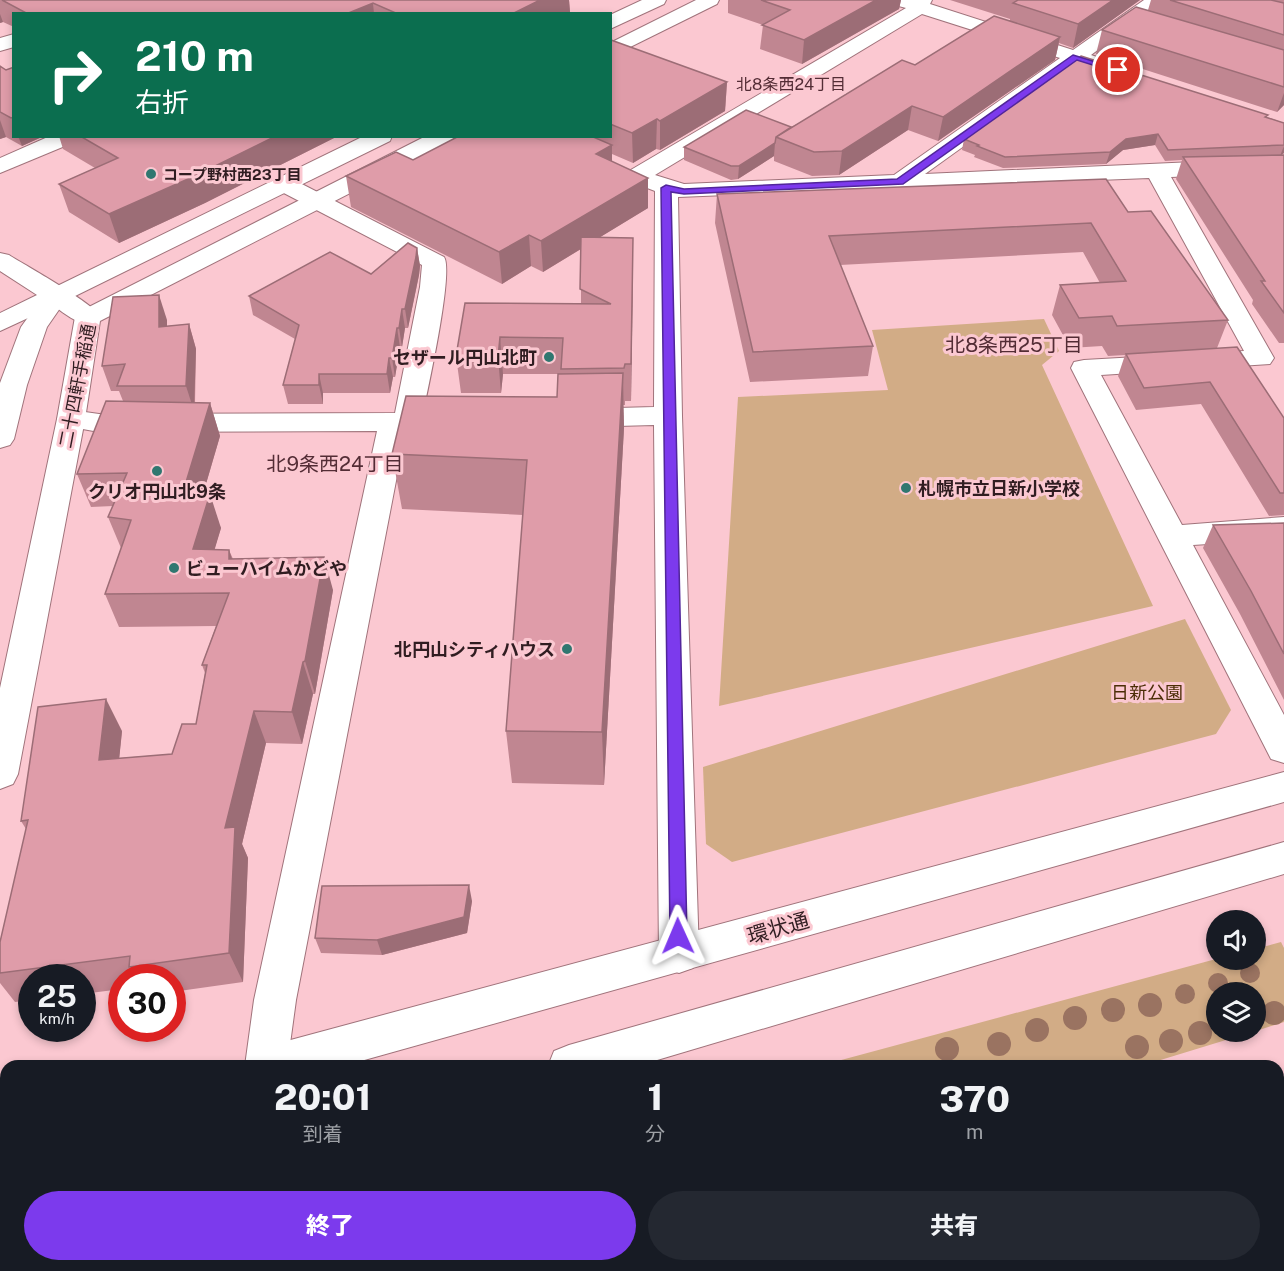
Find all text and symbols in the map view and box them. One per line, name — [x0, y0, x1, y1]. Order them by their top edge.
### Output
text: 210 m — [135, 31, 254, 80]
icon: right — [36, 36, 114, 114]
pin — [1092, 44, 1143, 95]
icon: arrive — [1101, 53, 1134, 86]
district label: 北8条西24丁目 — [736, 75, 846, 94]
text: 右折 — [135, 86, 189, 118]
place label: コープ野村西23丁目 — [163, 166, 302, 183]
marker: コープ野村西23丁目 — [144, 167, 158, 181]
street label: 二十四軒手稲通 — [55, 322, 99, 450]
district label: 北8条西25丁目 — [945, 333, 1083, 357]
place label: セザール円山北町 — [393, 347, 537, 368]
marker: セザール円山北町 — [542, 350, 556, 364]
district label: 北9条西24丁目 — [267, 452, 403, 476]
marker: クリオ円山北9条 — [150, 464, 164, 478]
place label: 札幌市立日新小学校 — [918, 478, 1080, 499]
place label: クリオ円山北9条 — [88, 481, 226, 502]
marker: 札幌市立日新小学校 — [899, 481, 913, 495]
place label: ビューハイムかどや — [186, 558, 347, 579]
marker: ビューハイムかどや — [167, 561, 181, 575]
place label: 北円山シティハウス — [394, 639, 555, 660]
marker: 北円山シティハウス — [560, 642, 574, 656]
park label: 日新公園 — [1111, 682, 1183, 703]
position arrow — [646, 904, 710, 968]
street label: 環状通 — [744, 907, 812, 949]
map controls — [1206, 910, 1266, 1042]
button: sound — [1206, 910, 1266, 970]
speed limit sign: 30 — [108, 964, 186, 1042]
text: 25 — [37, 978, 77, 1014]
button: layers — [1206, 982, 1266, 1042]
text: km/h — [39, 1010, 75, 1027]
text: 20:01 — [274, 1076, 371, 1118]
text: 1 — [647, 1076, 663, 1118]
text: 370 — [939, 1078, 1010, 1120]
text: m — [966, 1120, 983, 1144]
text: 到着 — [303, 1122, 343, 1146]
text: 分 — [645, 1122, 665, 1146]
button: 終了 — [24, 1191, 636, 1260]
button: 共有 — [648, 1191, 1260, 1260]

